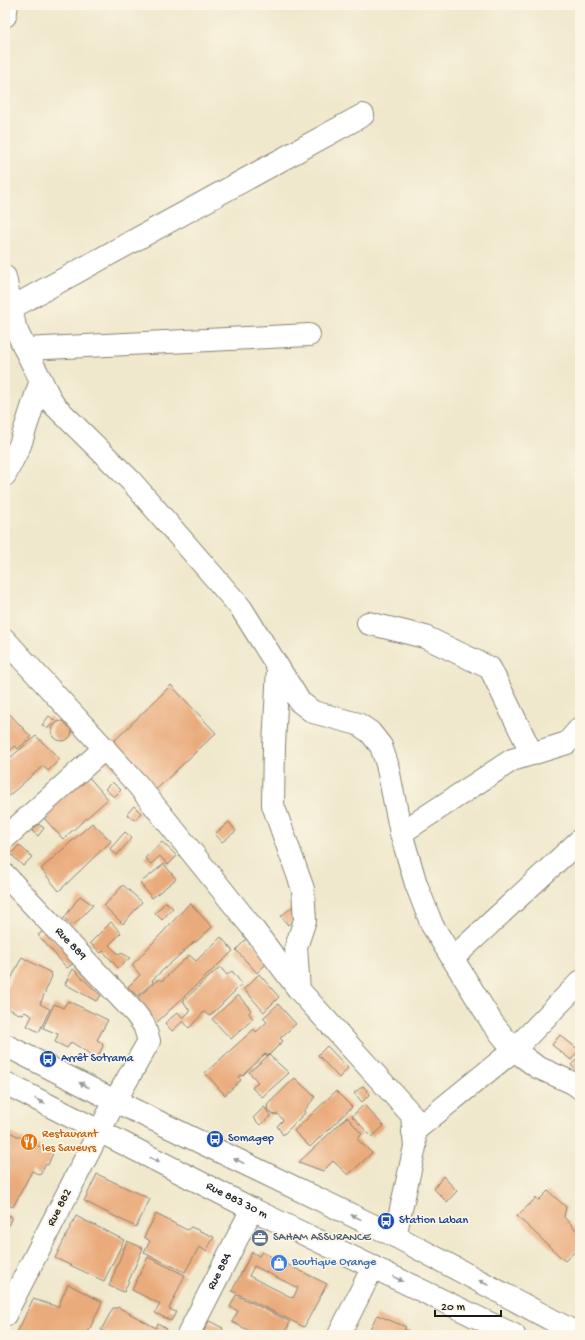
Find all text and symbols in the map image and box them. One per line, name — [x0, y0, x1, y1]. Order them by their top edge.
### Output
street label: Rue 889 — [51, 925, 89, 964]
bus stop icon: Arrêt Sotrama — [38, 1049, 58, 1069]
place label: Arrêt Sotrama — [61, 1052, 134, 1066]
one-way arrow — [79, 1082, 90, 1088]
one-way arrow — [34, 1098, 45, 1104]
place label: Restaurant les Saveurs — [42, 1128, 99, 1156]
bus stop icon: Somagep — [205, 1129, 225, 1149]
restaurant icon: Restaurant les Saveurs — [19, 1132, 39, 1152]
place label: Somagep — [228, 1132, 274, 1146]
one-way arrow — [150, 1157, 161, 1164]
one-way arrow — [233, 1158, 245, 1164]
street label: Rue 883 30 m — [203, 1180, 270, 1223]
street label: Rue 882 — [45, 1187, 75, 1229]
bus stop icon: Station Laban — [376, 1211, 396, 1231]
one-way arrow — [350, 1214, 362, 1220]
place label: Station Laban — [399, 1214, 468, 1228]
office icon: SAHAM ASSURANCE — [250, 1228, 270, 1248]
place label: SAHAM ASSURANCE — [273, 1231, 372, 1245]
street label: Rue 884 — [205, 1250, 236, 1293]
shop icon: Boutique Orange — [269, 1253, 289, 1273]
place label: Boutique Orange — [291, 1256, 377, 1270]
one-way arrow — [392, 1276, 403, 1282]
one-way arrow — [478, 1280, 490, 1287]
scale bar — [435, 1292, 501, 1318]
text: 20 m — [441, 1301, 466, 1315]

